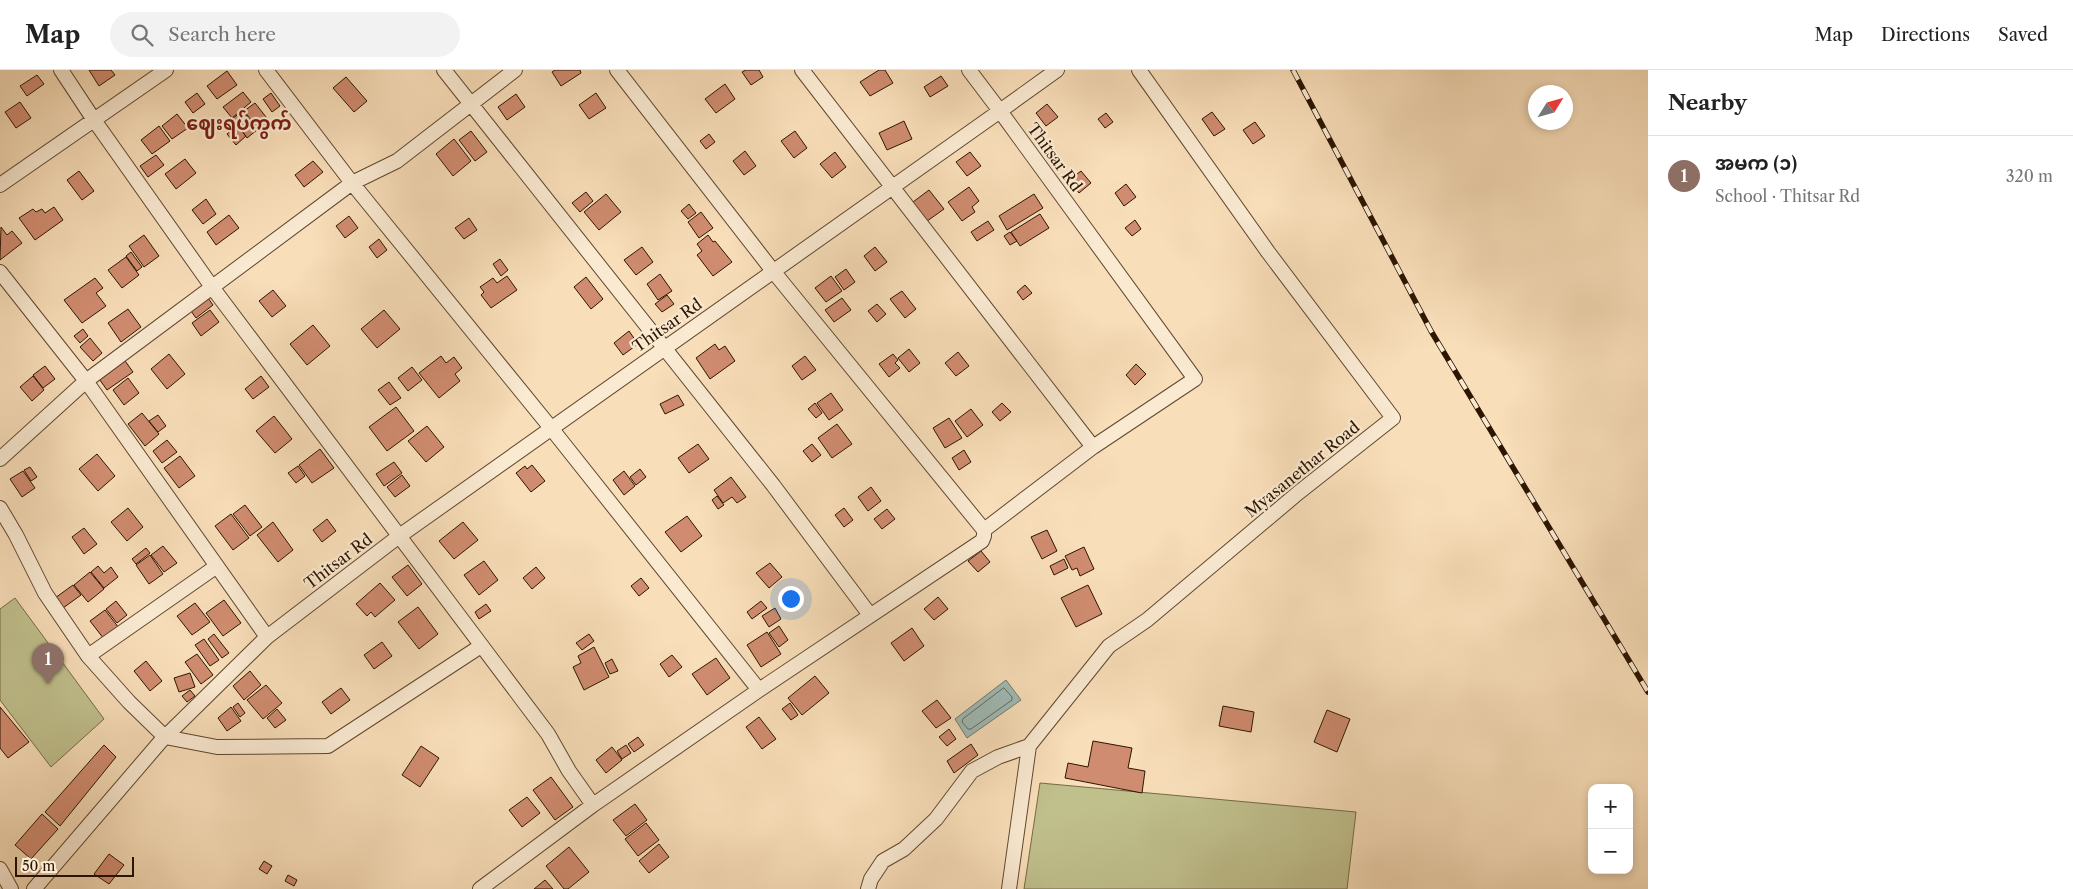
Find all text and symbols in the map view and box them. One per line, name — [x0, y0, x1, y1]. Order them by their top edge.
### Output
search box — [110, 12, 460, 57]
text: Map — [25, 20, 80, 49]
icon: search — [128, 21, 156, 49]
text: Search here — [168, 23, 276, 46]
text: Map — [1814, 24, 1853, 46]
text: Directions — [1881, 24, 1970, 46]
text: Saved — [1998, 24, 2048, 46]
north arrow — [1528, 85, 1573, 130]
text: Nearby — [1668, 90, 1747, 115]
district label: ဈေးရပ်ကွက် — [186, 110, 292, 139]
street label: Thitsar Rd — [1023, 119, 1087, 195]
text: အမက (၁) — [1715, 152, 1797, 175]
text: 1 — [1680, 166, 1688, 186]
text: 320 m — [2006, 166, 2053, 186]
text: School · Thitsar Rd — [1715, 186, 1860, 206]
street label: Thitsar Rd — [628, 294, 706, 356]
street label: Myasanethar Road — [1241, 417, 1363, 521]
street label: Thitsar Rd — [300, 529, 376, 593]
your location — [778, 586, 804, 612]
pin: 1 — [32, 643, 64, 684]
map controls — [1588, 784, 1633, 874]
button: + — [1588, 784, 1633, 829]
button: − — [1588, 829, 1633, 874]
scale bar — [15, 854, 134, 877]
text: 50 m — [22, 857, 55, 875]

